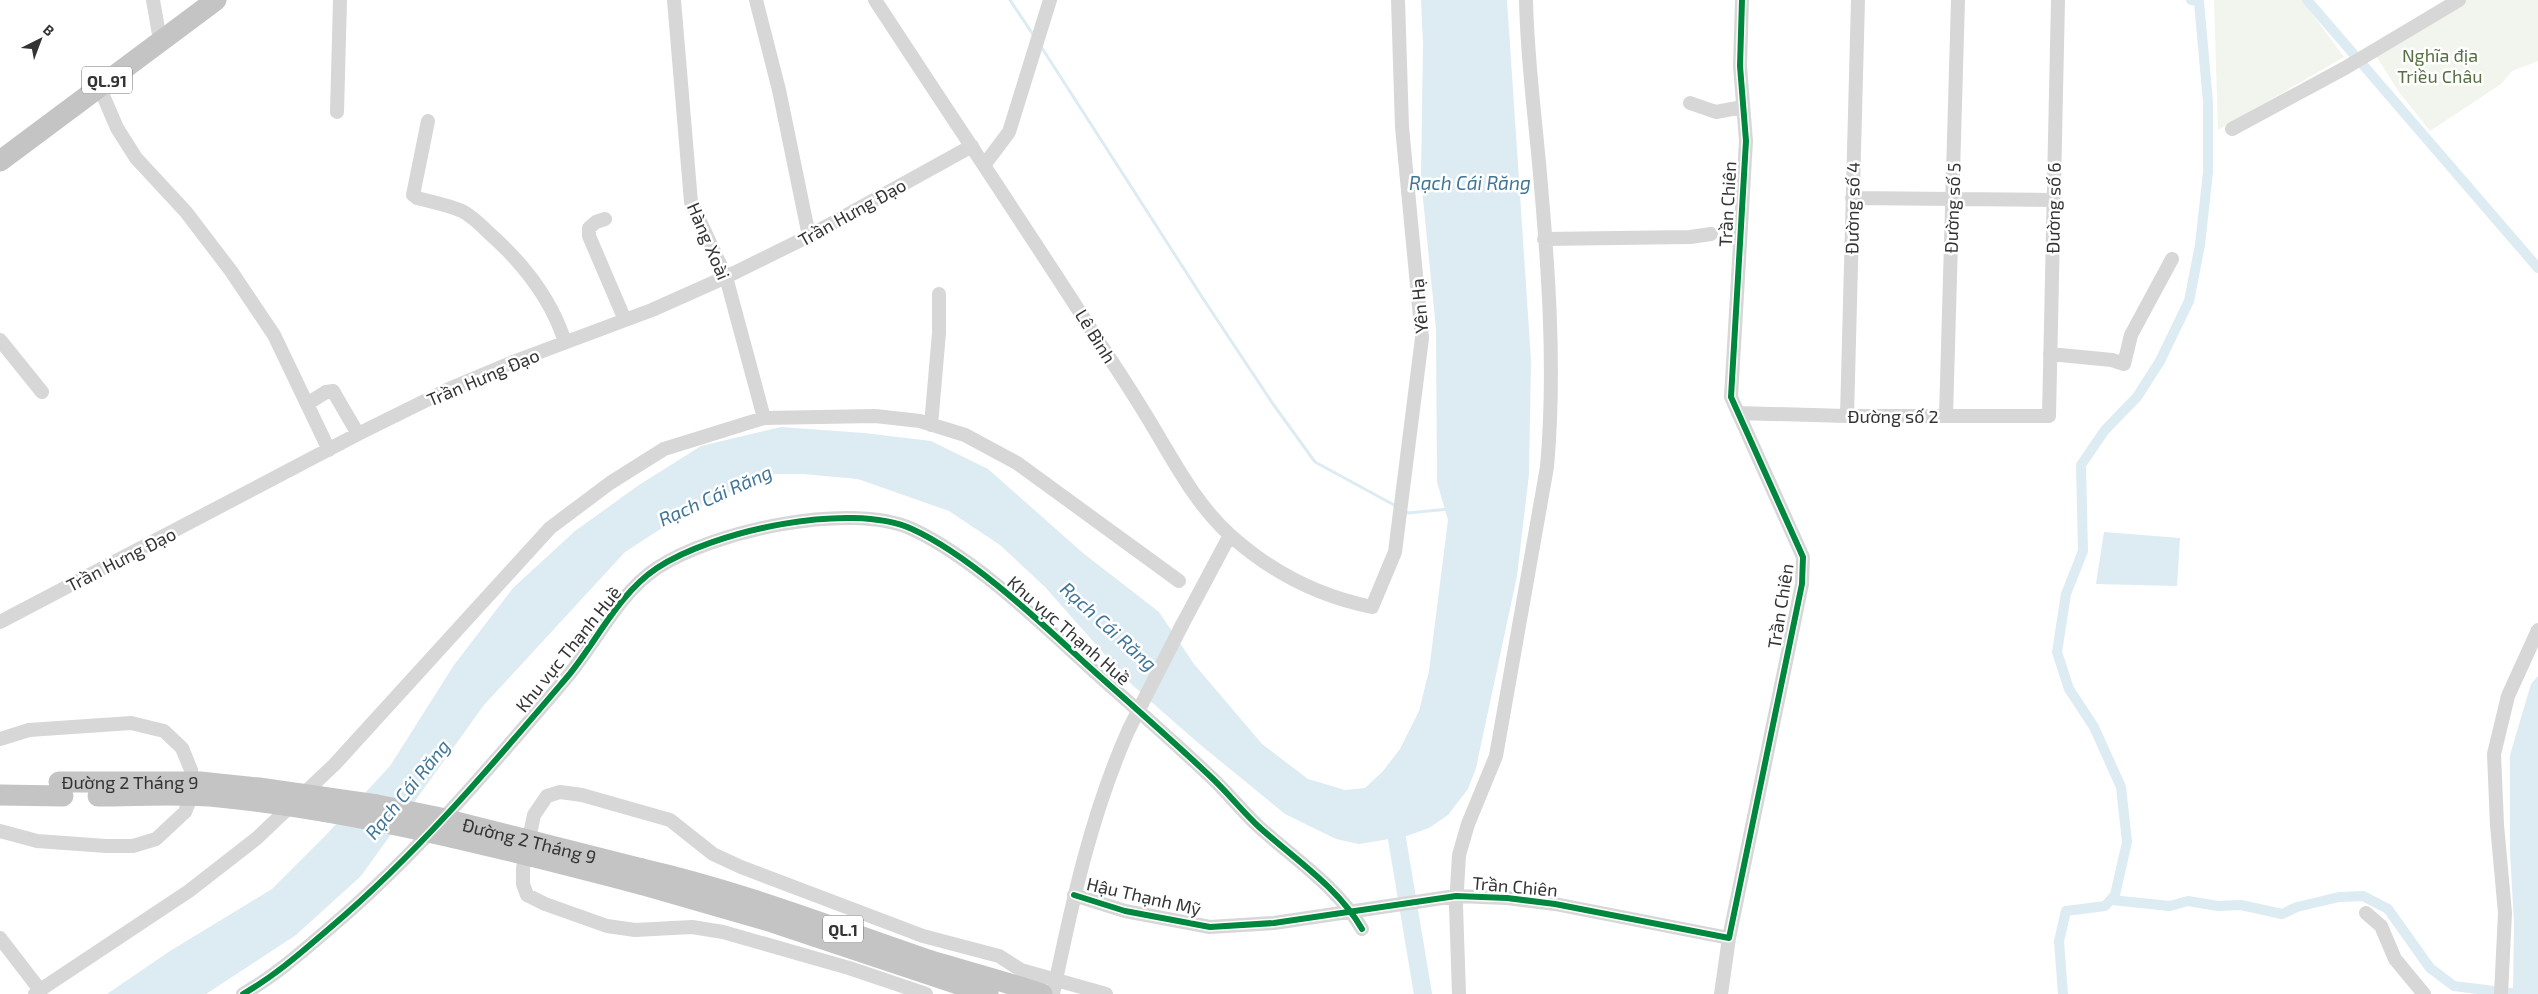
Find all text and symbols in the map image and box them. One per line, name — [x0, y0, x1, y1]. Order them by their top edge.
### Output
north arrow — [15, 15, 65, 65]
text: B — [40, 21, 58, 39]
park label: Nghĩa địa Triều Châu — [2397, 44, 2483, 87]
road number: QL.91 — [82, 66, 132, 94]
street label: Trần Chiên — [1714, 161, 1740, 247]
street label: Đường số 4 — [1840, 162, 1864, 254]
street label: Đường số 5 — [1939, 162, 1965, 254]
street label: Đường số 6 — [2041, 162, 2065, 254]
water label: Rạch Cái Răng — [1409, 171, 1531, 194]
street label: Trần Hưng Đạo — [794, 173, 910, 251]
street label: Hàng Xoài — [683, 199, 735, 283]
street label: Yên Hạ — [1406, 278, 1432, 334]
street label: Lê Bình — [1071, 305, 1121, 367]
street label: Trần Hưng Đạo — [424, 343, 542, 411]
street label: Đường số 2 — [1847, 405, 1939, 427]
water label: Rạch Cái Răng — [655, 460, 775, 530]
street label: Trần Hưng Đạo — [63, 522, 179, 596]
street label: Trần Chiên — [1762, 562, 1798, 650]
street label: Khu vực Thạnh Huề — [1003, 571, 1135, 689]
water label: Rạch Cái Răng — [1056, 577, 1162, 675]
street label: Khu vực Thạnh Huề — [511, 582, 625, 716]
water label: Rạch Cái Răng — [360, 734, 454, 844]
street label: Đường 2 Tháng 9 — [61, 771, 199, 793]
street label: Đường 2 Tháng 9 — [460, 813, 599, 868]
street label: Trần Chiên — [1471, 871, 1559, 901]
street label: Hậu Thạnh Mỹ — [1085, 872, 1204, 920]
road number: QL.1 — [823, 916, 863, 942]

